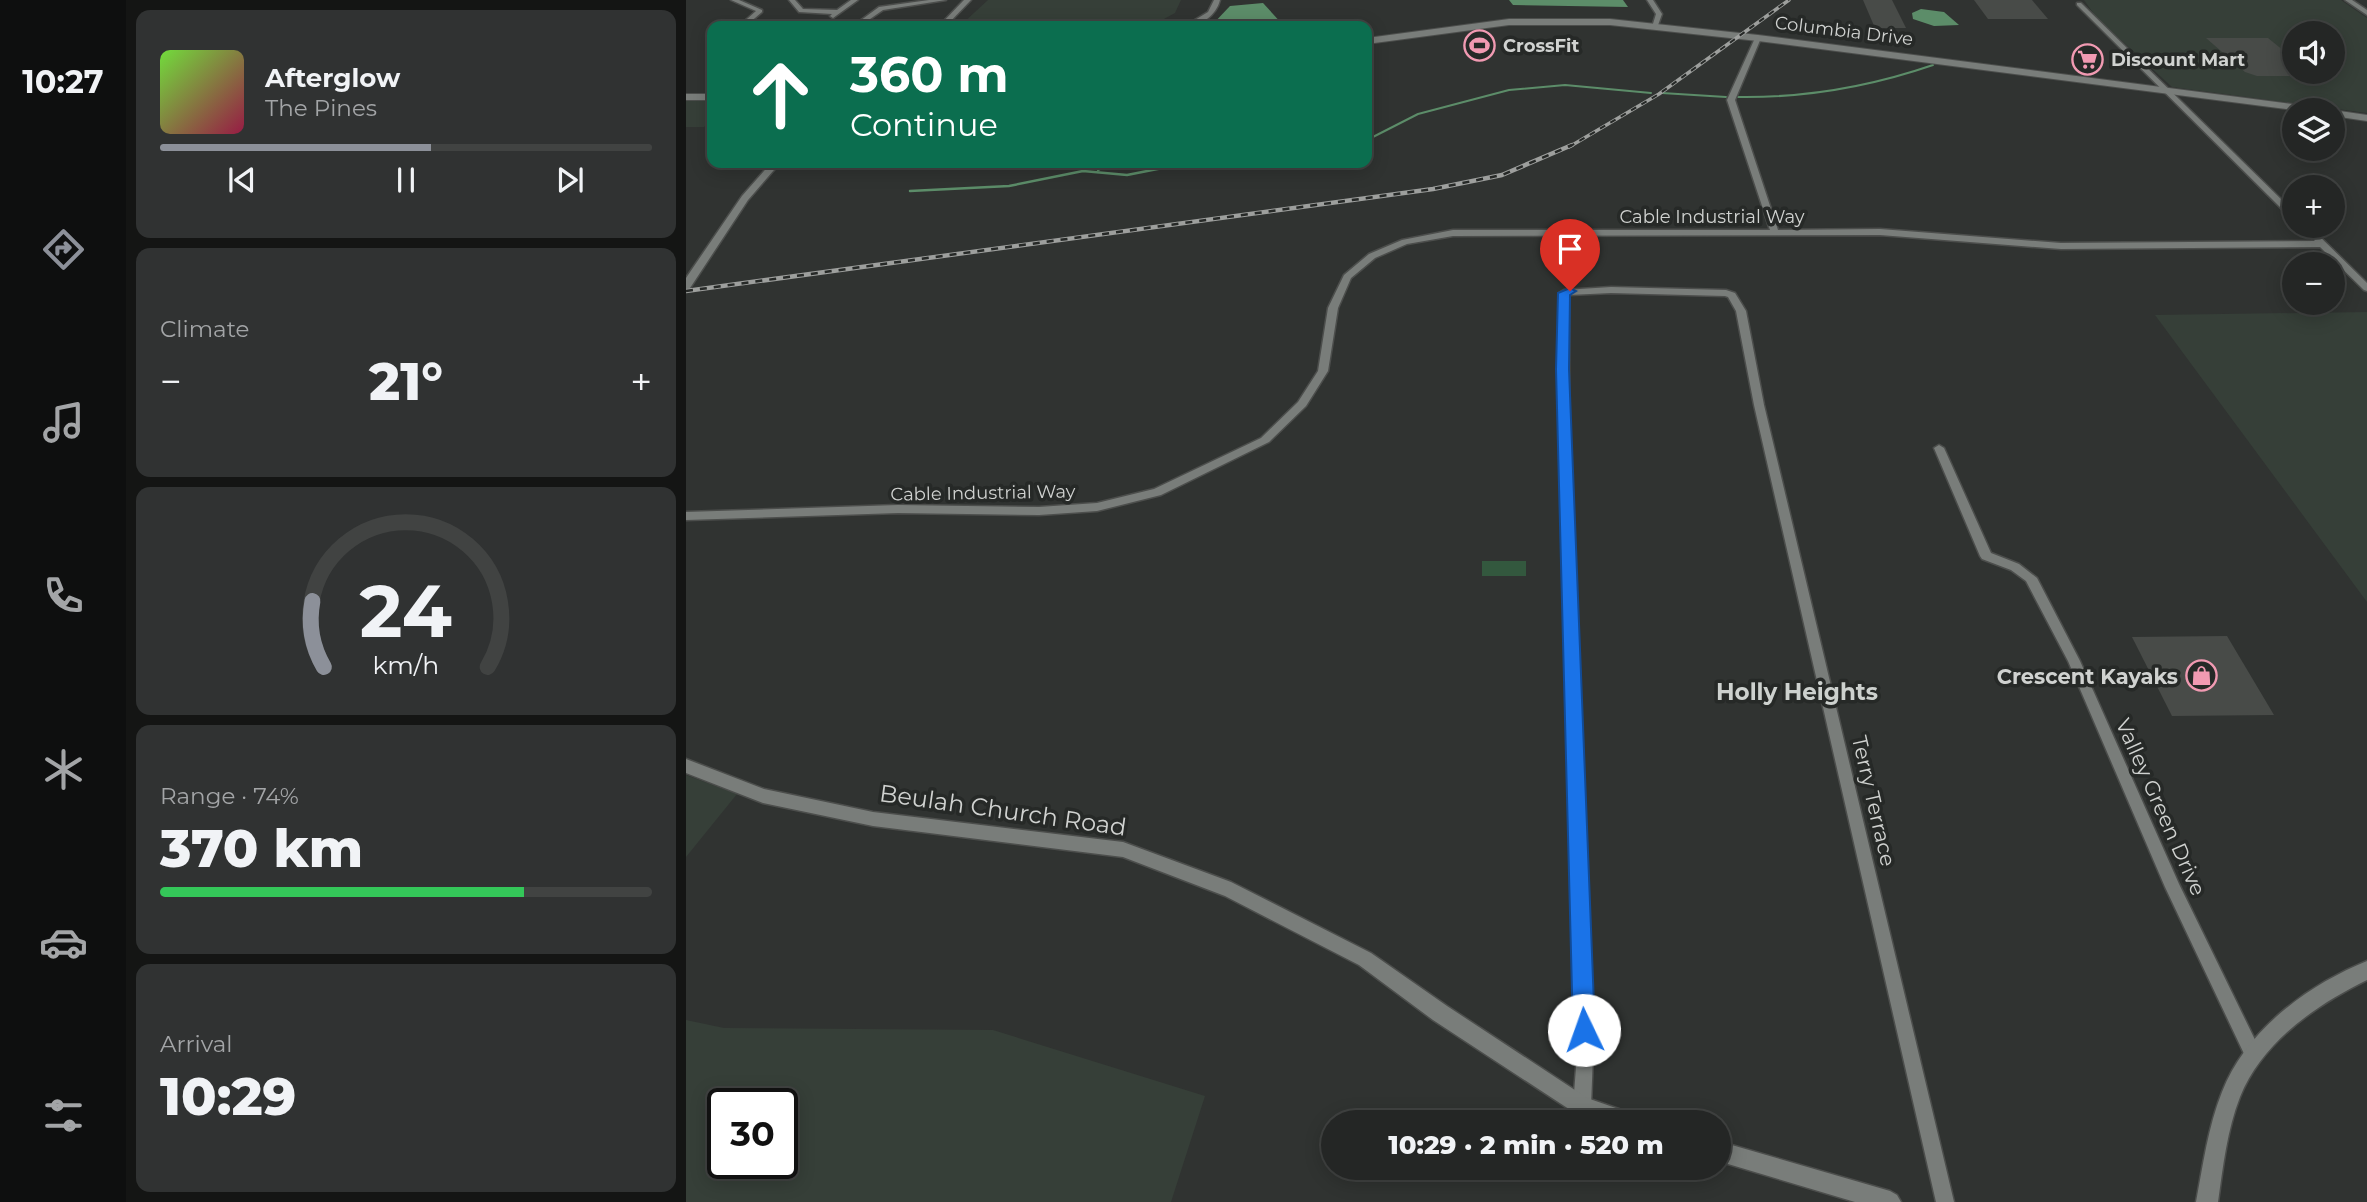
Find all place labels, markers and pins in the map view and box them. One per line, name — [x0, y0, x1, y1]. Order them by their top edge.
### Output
sports icon: CrossFit — [1463, 29, 1497, 63]
place label: CrossFit — [1503, 35, 1579, 57]
supermarket icon: Discount Mart — [2071, 43, 2105, 77]
place label: Discount Mart — [2111, 49, 2245, 71]
pin — [1540, 219, 1600, 291]
shop icon: Crescent Kayaks — [2184, 659, 2218, 693]
place label: Crescent Kayaks — [1997, 664, 2178, 689]

